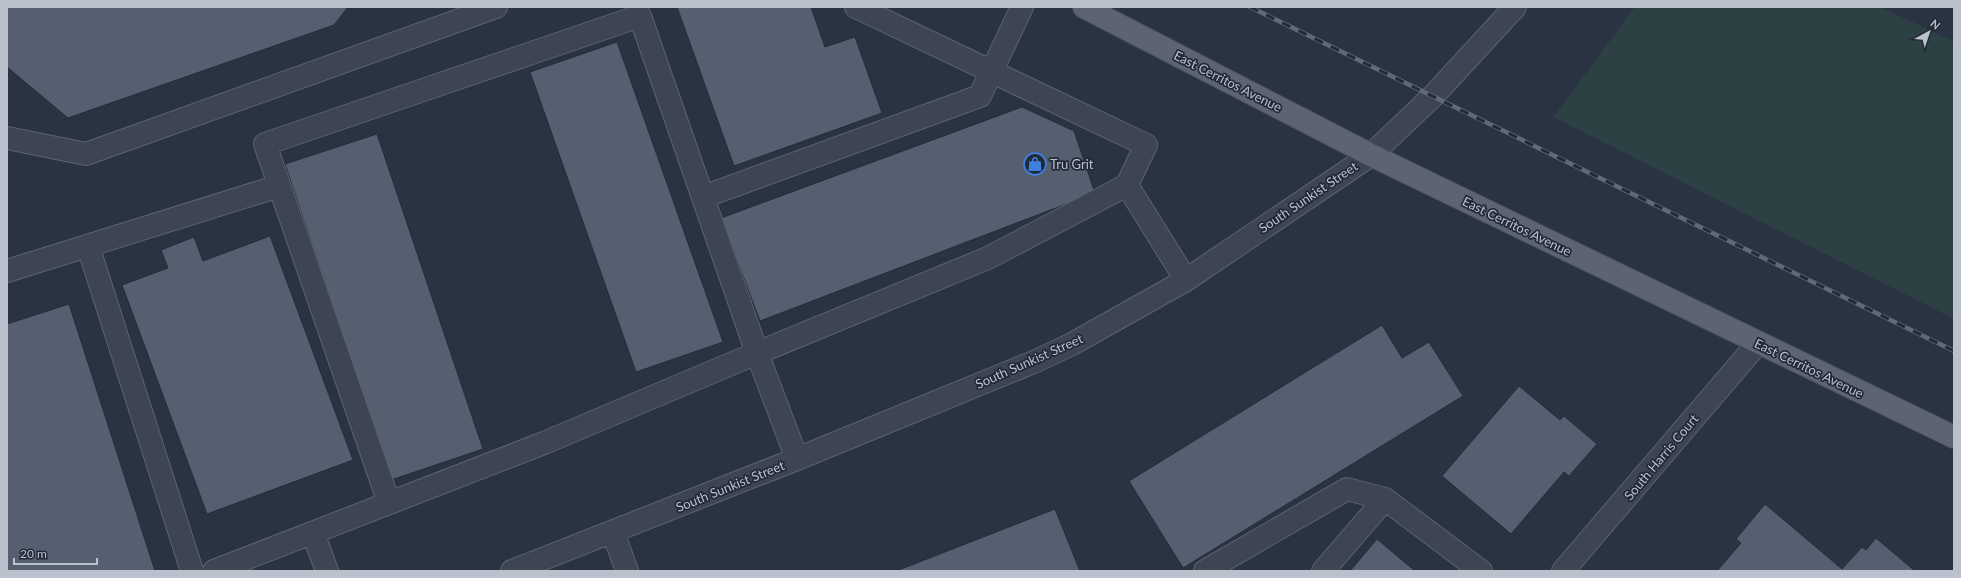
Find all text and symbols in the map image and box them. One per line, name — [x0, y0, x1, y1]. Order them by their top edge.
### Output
north arrow — [1909, 12, 1949, 52]
text: N — [1928, 16, 1943, 32]
street label: East Cerritos Avenue — [1171, 47, 1285, 115]
shop icon: Tru Grit — [1022, 151, 1048, 177]
place label: Tru Grit — [1050, 156, 1094, 172]
street label: South Sunkist Street — [1255, 158, 1361, 236]
street label: East Cerritos Avenue — [1460, 193, 1574, 259]
street label: South Sunkist Street — [973, 330, 1085, 392]
street label: East Cerritos Avenue — [1752, 335, 1866, 401]
street label: South Harris Court — [1620, 411, 1702, 503]
street label: South Sunkist Street — [673, 457, 787, 515]
scale bar — [14, 540, 97, 566]
text: 20 m — [20, 546, 47, 561]

